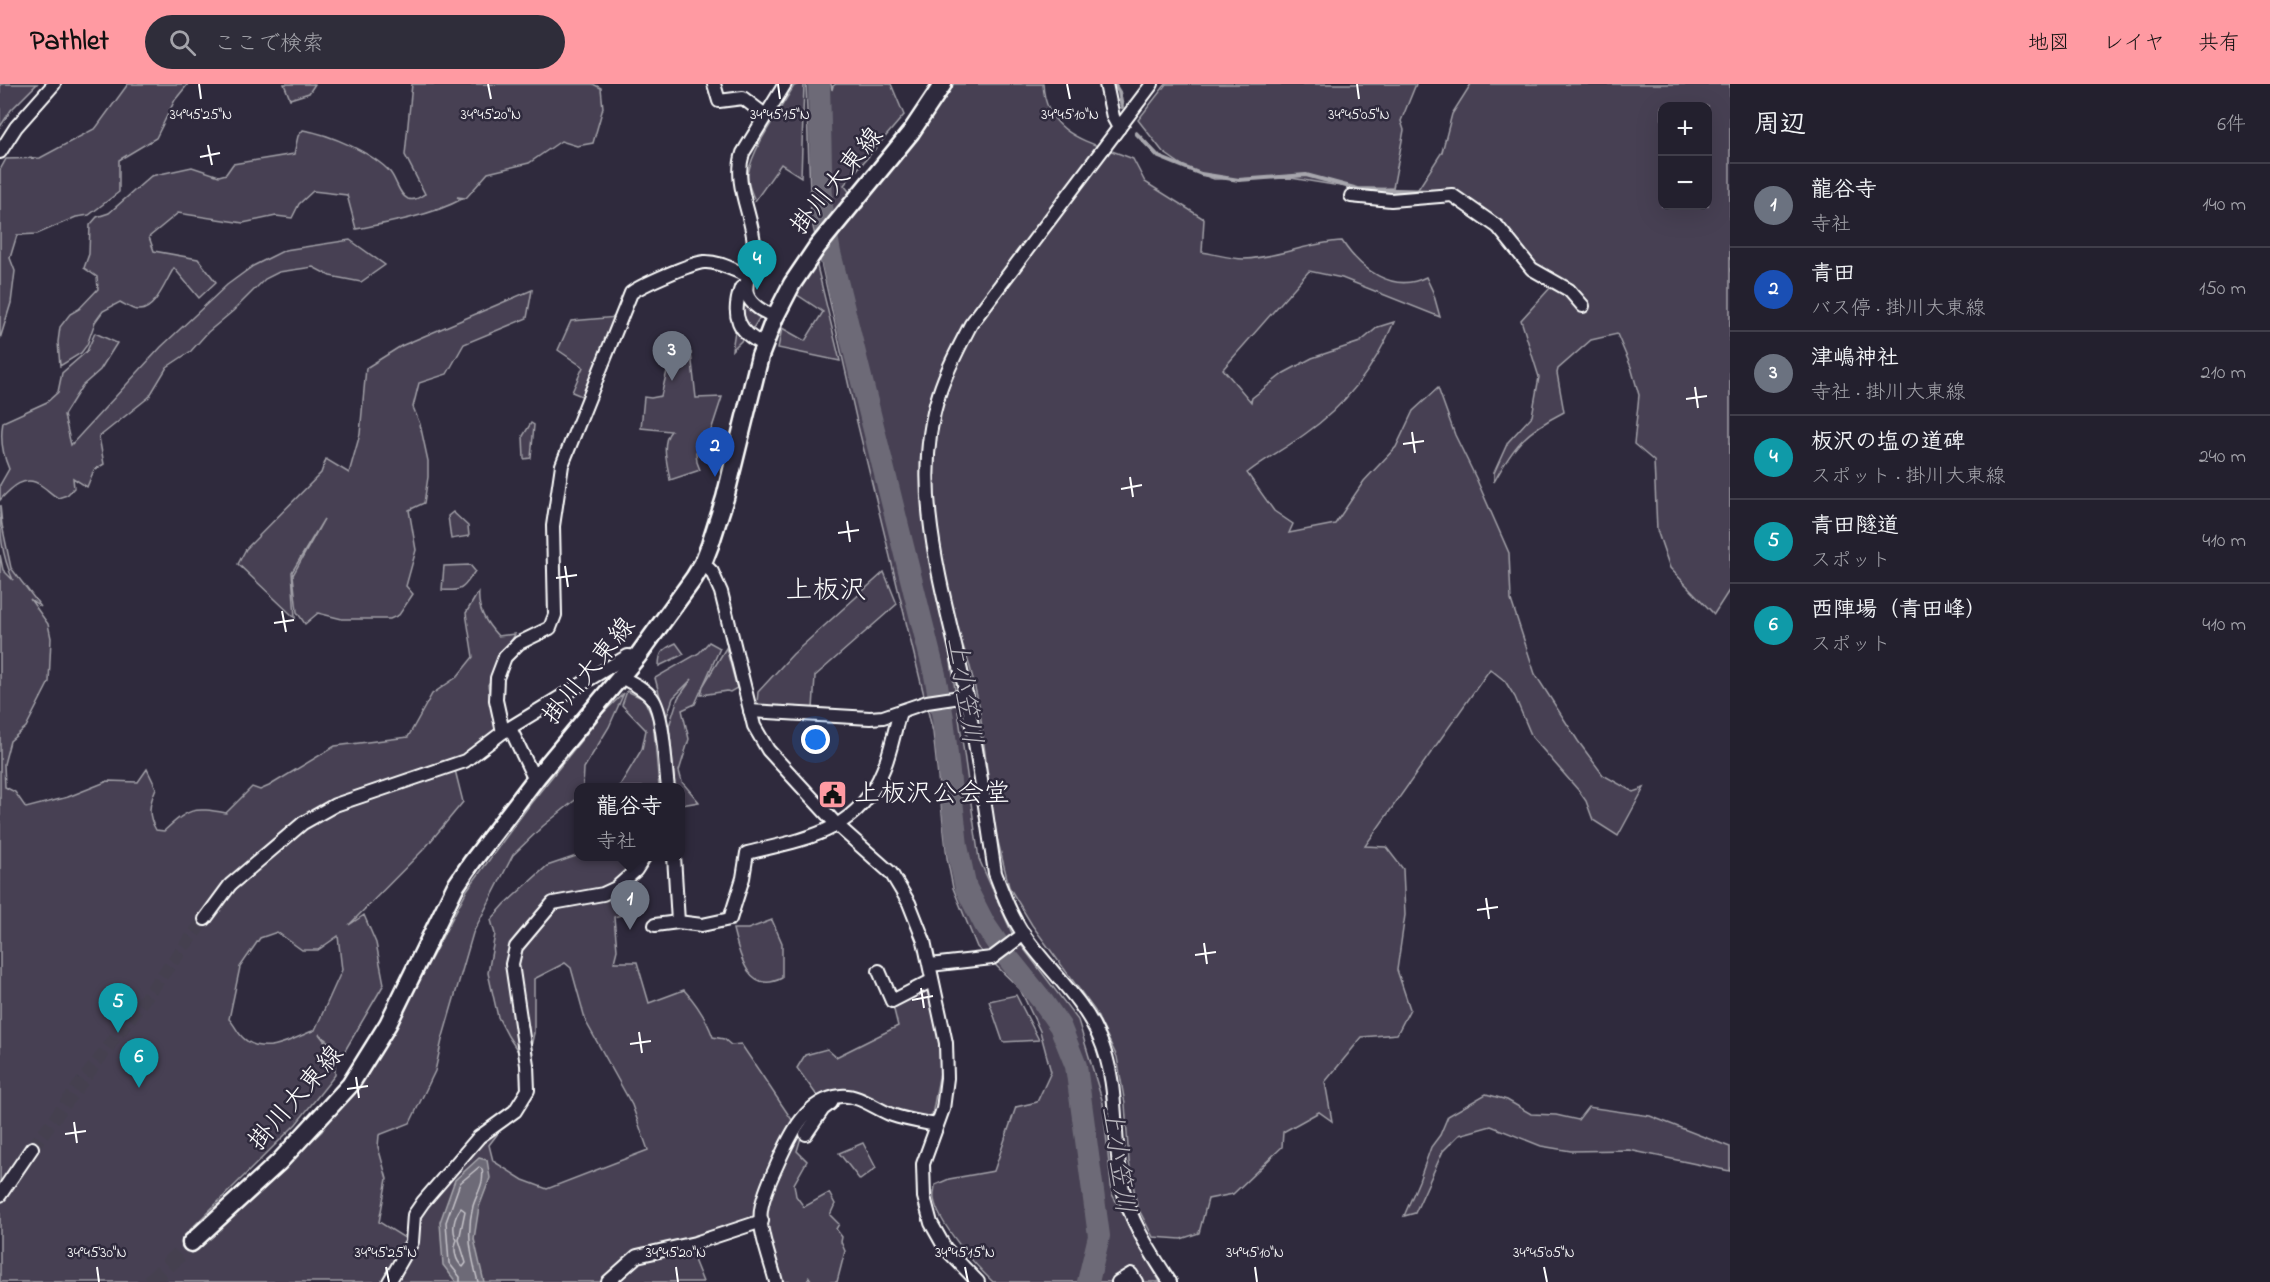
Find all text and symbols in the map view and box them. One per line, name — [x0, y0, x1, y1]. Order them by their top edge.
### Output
search box — [145, 15, 565, 69]
text: Pathlet — [30, 22, 109, 63]
icon: search — [166, 26, 199, 59]
text: ここで検索 — [214, 29, 324, 61]
text: 地図 — [2028, 29, 2070, 59]
text: レイヤ — [2103, 29, 2165, 59]
text: 共有 — [2198, 29, 2240, 59]
map controls — [1658, 102, 1712, 210]
button: + — [1658, 102, 1712, 156]
text: 34°45'25"N — [170, 104, 232, 126]
text: 34°45'20"N — [461, 104, 521, 126]
text: 34°45'15"N — [750, 104, 810, 126]
text: 34°45'10"N — [1041, 104, 1099, 126]
text: 34°45'05"N — [1328, 104, 1390, 126]
text: 周辺 — [1754, 107, 1806, 145]
text: 6件 — [2217, 111, 2246, 140]
street label: 掛川大東線 — [782, 120, 894, 244]
button: − — [1658, 156, 1712, 210]
text: 龍谷寺 — [1811, 175, 1877, 207]
text: 1 — [1770, 191, 1777, 220]
text: 140 m — [2202, 191, 2246, 220]
text: 寺社 — [1811, 211, 1851, 240]
pin: 4 — [738, 240, 777, 290]
text: 青田 — [1811, 259, 1855, 291]
text: 2 — [1769, 275, 1778, 304]
text: 150 m — [2199, 275, 2246, 304]
text: バス停 · 掛川大東線 — [1811, 295, 1985, 324]
pin: 3 — [652, 332, 692, 381]
text: 津嶋神社 — [1811, 343, 1899, 375]
text: 3 — [1769, 359, 1778, 388]
text: 210 m — [2201, 359, 2246, 388]
text: 寺社 · 掛川大東線 — [1811, 379, 1965, 408]
text: 板沢の塩の道碑 — [1811, 427, 1965, 459]
pin: 2 — [696, 428, 734, 477]
text: 4 — [1769, 443, 1778, 472]
text: 240 m — [2199, 443, 2246, 472]
text: スポット · 掛川大東線 — [1811, 463, 2005, 492]
text: 青田隧道 — [1811, 511, 1899, 543]
text: 5 — [1768, 527, 1779, 556]
text: 410 m — [2202, 527, 2246, 556]
text: スポット — [1811, 547, 1891, 576]
district label: 上板沢 — [786, 572, 867, 611]
text: 西陣場（青田峰） — [1811, 595, 1987, 627]
street label: 掛川大東線 — [534, 610, 646, 734]
text: 6 — [1769, 611, 1778, 640]
text: 410 m — [2202, 611, 2246, 640]
text: スポット — [1811, 631, 1891, 660]
water label: 上小笠川 — [935, 635, 991, 747]
your location — [801, 725, 830, 754]
place label: 上板沢公会堂 — [854, 776, 1010, 814]
public building icon: 上板沢公会堂 — [817, 779, 849, 811]
popup — [574, 783, 685, 861]
text: 龍谷寺 — [596, 792, 663, 824]
text: 寺社 — [596, 828, 636, 857]
pin: 1 — [610, 880, 650, 930]
pin: 5 — [98, 984, 138, 1033]
street label: 掛川大東線 — [240, 1037, 354, 1161]
pin: 6 — [120, 1038, 158, 1088]
water label: 上小笠川 — [1090, 1104, 1144, 1216]
text: 34°45'30"N — [67, 1242, 127, 1264]
text: 34°45'25"N — [355, 1242, 417, 1264]
text: 34°45'20"N — [646, 1242, 706, 1264]
text: 34°45'15"N — [935, 1242, 995, 1264]
text: 34°45'10"N — [1226, 1242, 1284, 1264]
text: 34°45'05"N — [1513, 1242, 1575, 1264]

